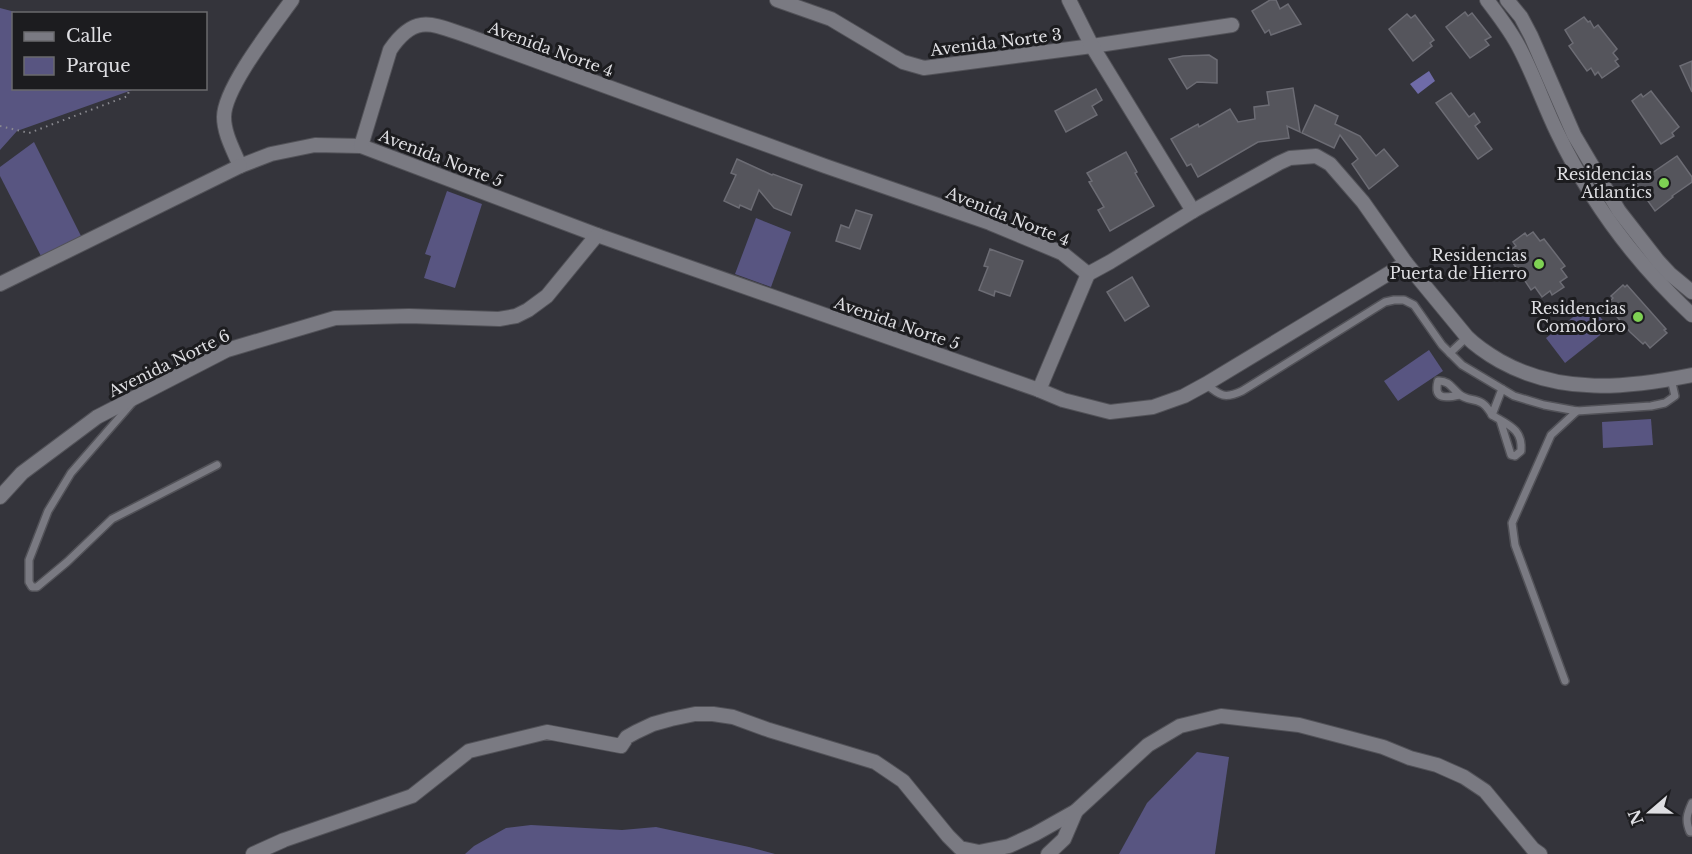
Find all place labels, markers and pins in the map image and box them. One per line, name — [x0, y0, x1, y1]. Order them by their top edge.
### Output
place label: Residencias Atlantics — [1556, 164, 1652, 202]
marker: Residencias Atlantics — [1657, 176, 1671, 190]
place label: Residencias Puerta de Hierro — [1390, 245, 1527, 283]
marker: Residencias Puerta de Hierro — [1532, 257, 1546, 271]
place label: Residencias Comodoro — [1530, 298, 1626, 336]
marker: Residencias Comodoro — [1631, 310, 1645, 324]

